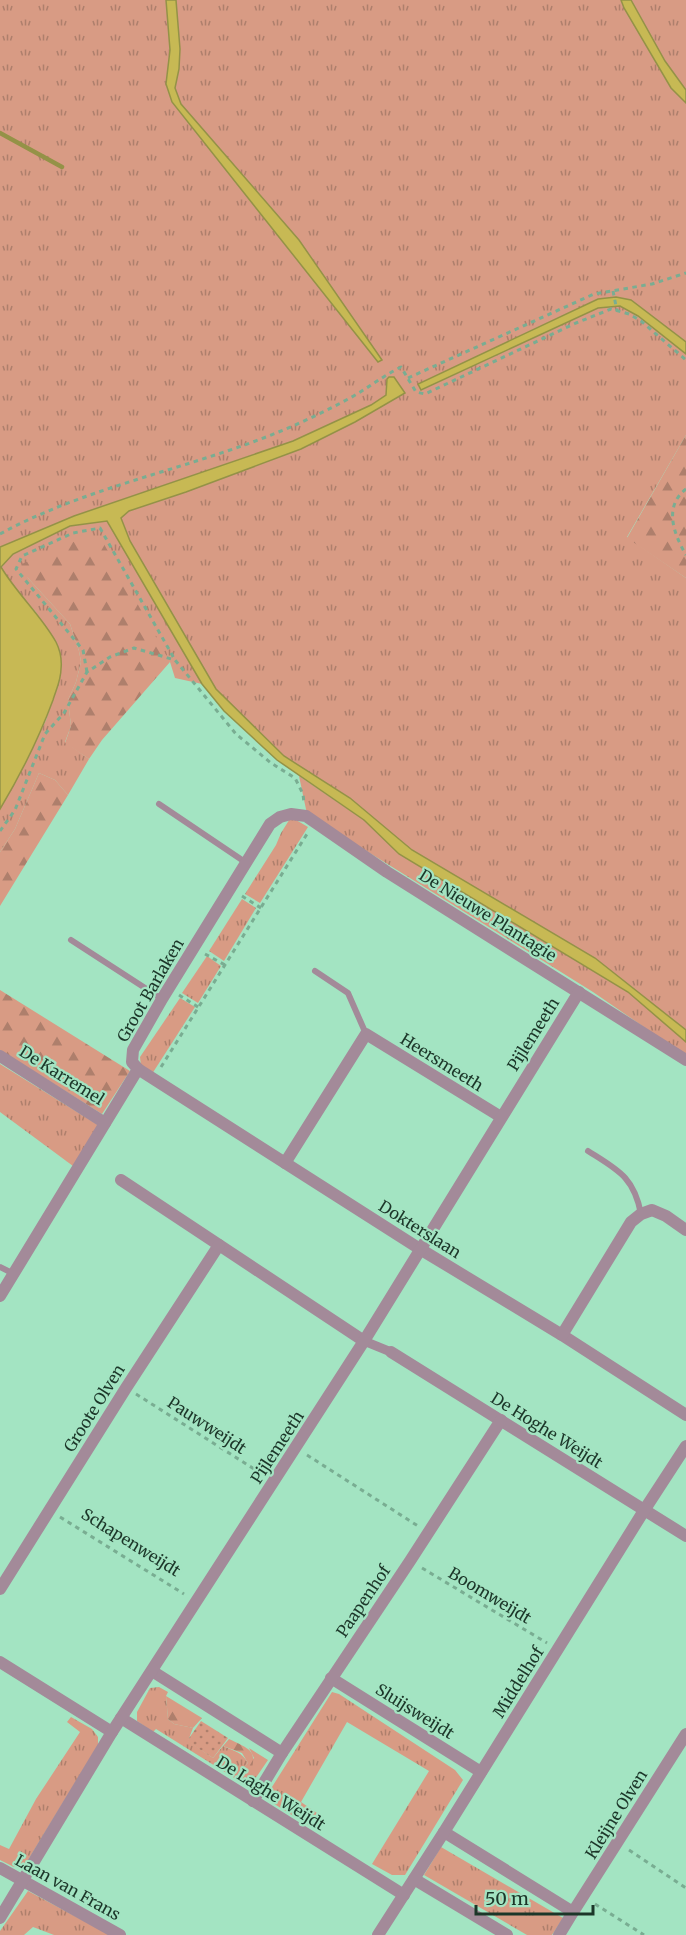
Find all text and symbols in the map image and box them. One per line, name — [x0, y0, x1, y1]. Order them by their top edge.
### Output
street label: De Nieuwe Plantagie — [416, 865, 560, 965]
street label: Groot Barlaken — [112, 934, 188, 1045]
street label: Pijlemeeth — [503, 993, 564, 1074]
street label: Heersmeeth — [397, 1029, 487, 1096]
street label: De Karremel — [16, 1041, 108, 1109]
street label: Dokterslaan — [375, 1196, 465, 1262]
street label: Groote Olven — [59, 1360, 129, 1455]
street label: De Hoghe Weijdt — [487, 1388, 607, 1473]
street label: Pauwweijdt — [164, 1392, 251, 1458]
street label: Pijlemeeth — [246, 1407, 308, 1487]
street label: Schapenweijdt — [78, 1504, 185, 1581]
street label: Paapenhof — [332, 1561, 395, 1641]
street label: Boomweijdt — [445, 1562, 536, 1628]
street label: Middelhof — [488, 1642, 548, 1721]
street label: Sluijsweijdt — [372, 1679, 459, 1743]
street label: De Laghe Weijdt — [213, 1751, 330, 1835]
street label: Kleijne Olven — [581, 1765, 652, 1862]
street label: Laan van Frans — [12, 1850, 124, 1924]
scale bar — [476, 1878, 593, 1916]
text: 50 m — [485, 1887, 529, 1910]

